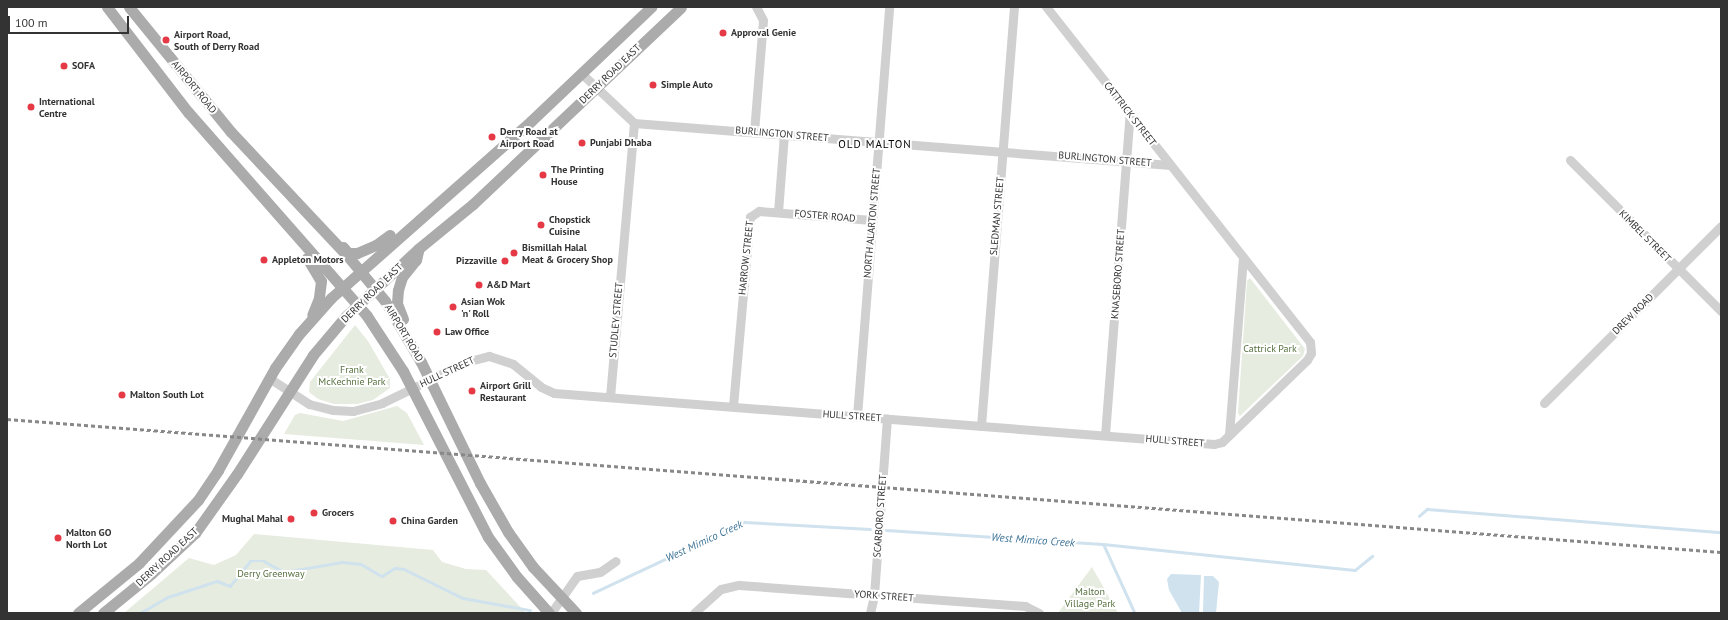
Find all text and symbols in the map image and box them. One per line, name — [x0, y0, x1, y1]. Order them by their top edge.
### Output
scale bar — [10, 8, 131, 34]
text: 100 m — [15, 15, 48, 30]
place label: Approval Genie — [731, 27, 796, 39]
place label: Airport Road, South of Derry Road — [174, 28, 260, 52]
marker: Approval Genie — [718, 28, 728, 38]
marker: Airport Road, South of Derry Road — [161, 35, 171, 45]
street label: DERRY ROAD EAST — [577, 42, 643, 106]
street label: AIRPORT ROAD — [169, 58, 219, 116]
place label: SOFA — [72, 60, 95, 72]
marker: SOFA — [59, 61, 69, 71]
place label: Simple Auto — [661, 79, 713, 91]
street label: CATTRICK STREET — [1101, 79, 1159, 149]
marker: Simple Auto — [648, 80, 658, 90]
place label: International Centre — [39, 95, 95, 118]
marker: International Centre — [26, 102, 36, 112]
street label: BURLINGTON STREET — [735, 124, 829, 144]
place label: Derry Road at Airport Road — [500, 125, 558, 148]
marker: Derry Road at Airport Road — [487, 132, 497, 142]
place label: Punjabi Dhaba — [590, 137, 652, 149]
district label: OLD MALTON — [838, 137, 912, 151]
marker: Punjabi Dhaba — [577, 138, 587, 148]
street label: BURLINGTON STREET — [1058, 149, 1152, 169]
place label: The Printing House — [551, 163, 604, 186]
street label: NORTH ALARTON STREET — [861, 167, 883, 279]
marker: The Printing House — [538, 170, 548, 180]
street label: SLEDMAN STREET — [988, 176, 1006, 256]
street label: FOSTER ROAD — [794, 207, 856, 225]
street label: KIMBEL STREET — [1616, 207, 1674, 265]
place label: Chopstick Cuisine — [549, 213, 590, 236]
marker: Chopstick Cuisine — [536, 220, 546, 230]
street label: HARROW STREET — [736, 220, 756, 296]
street label: KNASEBORO STREET — [1109, 229, 1127, 319]
place label: Bismillah Halal Meat & Grocery Shop — [522, 241, 613, 264]
marker: Bismillah Halal Meat & Grocery Shop — [509, 248, 519, 258]
place label: Appleton Motors — [272, 254, 344, 266]
marker: Appleton Motors — [259, 255, 269, 265]
place label: Pizzaville — [456, 255, 497, 267]
marker: Pizzaville — [500, 256, 510, 266]
street label: DERRY ROAD EAST — [339, 261, 405, 325]
place label: A&D Mart — [487, 279, 530, 291]
marker: A&D Mart — [474, 280, 484, 290]
street label: STUDLEY STREET — [607, 282, 625, 358]
street label: DREW ROAD — [1610, 291, 1656, 337]
place label: Asian Wok 'n' Roll — [461, 295, 505, 318]
street label: AIRPORT ROAD — [382, 302, 426, 364]
marker: Asian Wok 'n' Roll — [448, 302, 458, 312]
place label: Law Office — [445, 326, 490, 338]
marker: Law Office — [432, 327, 442, 337]
park label: Cattrick Park — [1243, 343, 1297, 355]
street label: HULL STREET — [418, 354, 476, 390]
park label: Frank McKechnie Park — [318, 363, 386, 386]
place label: Airport Grill Restaurant — [480, 379, 531, 402]
marker: Airport Grill Restaurant — [467, 386, 477, 396]
place label: Malton South Lot — [130, 389, 204, 401]
marker: Malton South Lot — [117, 390, 127, 400]
street label: HULL STREET — [822, 408, 882, 424]
street label: HULL STREET — [1145, 432, 1205, 450]
street label: SCARBORO STREET — [871, 474, 889, 558]
place label: Grocers — [322, 507, 354, 519]
marker: Grocers — [309, 508, 319, 518]
place label: Mughal Mahal — [222, 513, 283, 525]
marker: Mughal Mahal — [286, 514, 296, 524]
place label: China Garden — [401, 515, 458, 527]
marker: China Garden — [388, 516, 398, 526]
water label: West Mimico Creek — [663, 517, 745, 565]
street label: DERRY ROAD EAST — [133, 525, 201, 589]
place label: Malton GO North Lot — [66, 526, 111, 550]
water label: West Mimico Creek — [991, 530, 1075, 550]
marker: Malton GO North Lot — [53, 533, 63, 543]
park label: Derry Greenway — [237, 568, 305, 580]
park label: Malton Village Park — [1065, 585, 1115, 608]
street label: YORK STREET — [854, 588, 914, 604]

